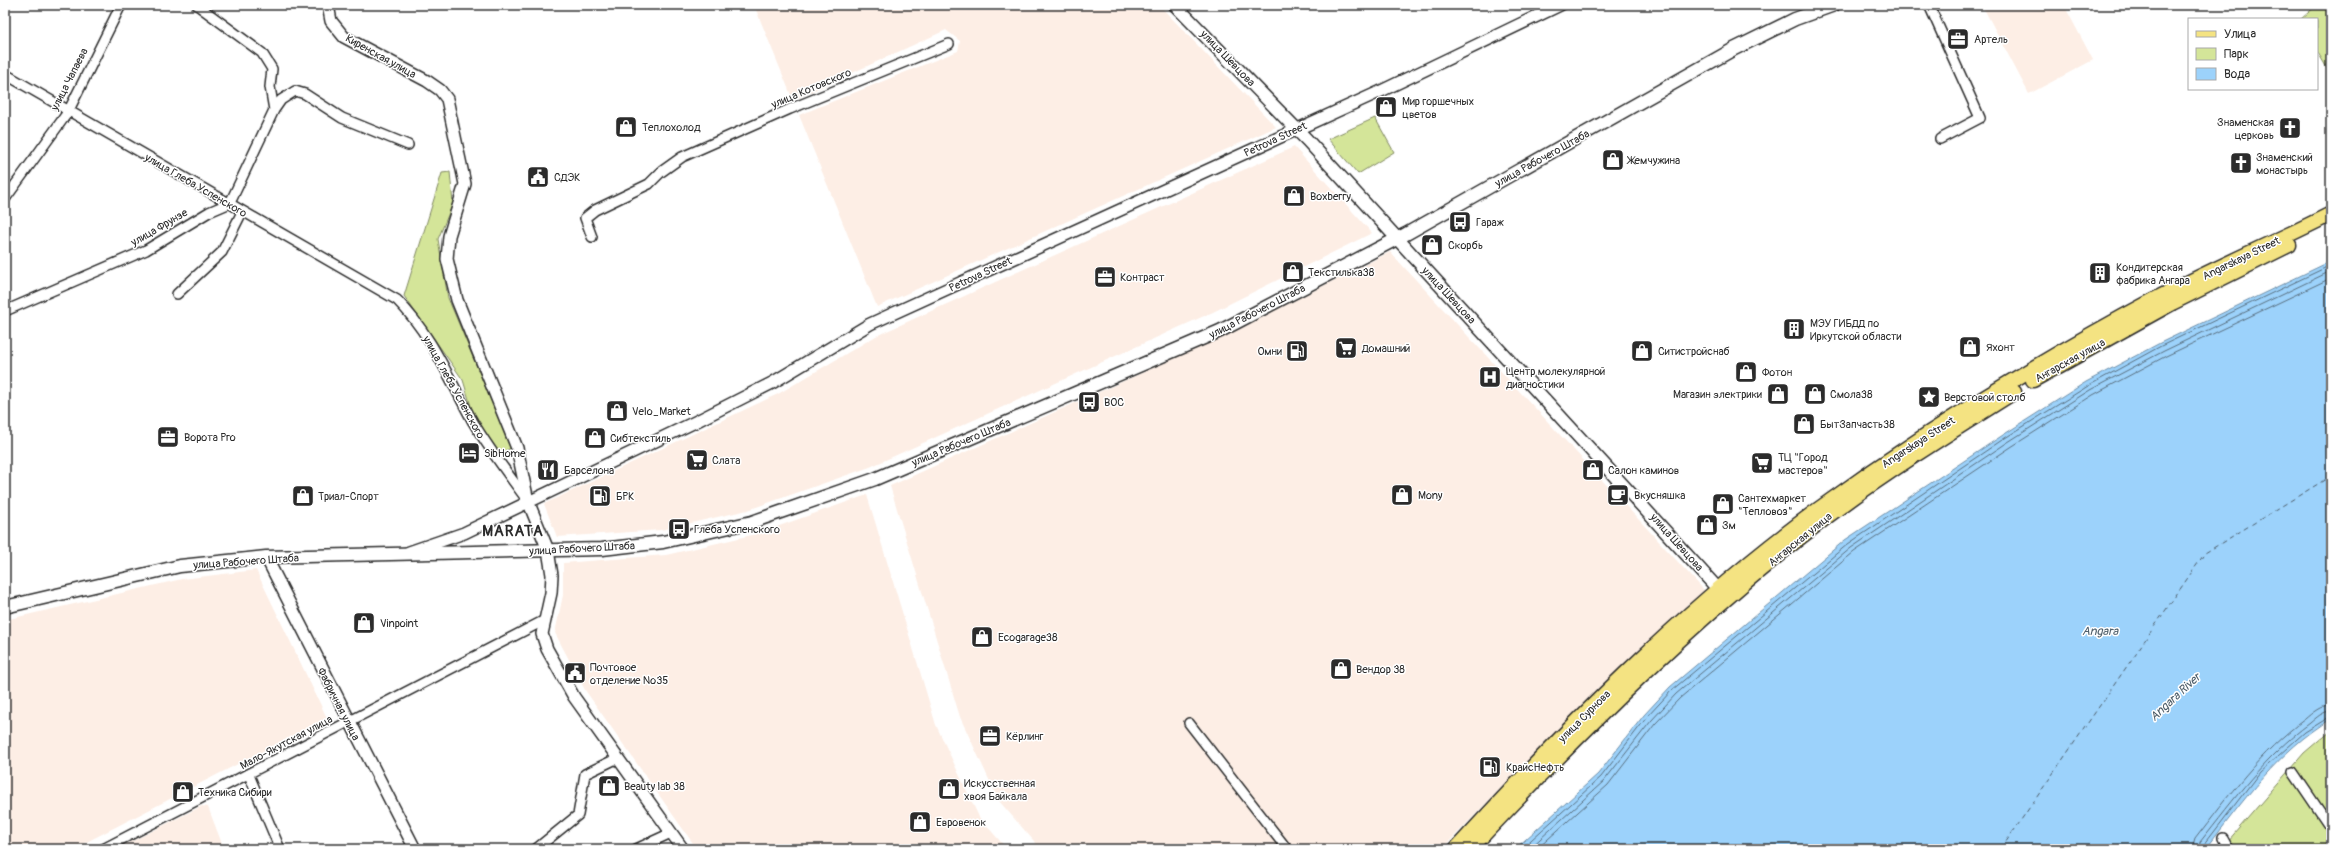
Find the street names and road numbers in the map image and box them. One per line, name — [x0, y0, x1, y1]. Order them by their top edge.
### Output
street label: улица Шевцова — [1197, 27, 1258, 89]
street label: Киренская улица — [343, 32, 418, 81]
street label: улица Чапаева — [48, 46, 91, 113]
street label: улица Котовского — [768, 66, 853, 112]
street label: Petrova Street — [1242, 119, 1309, 160]
street label: улица Рабочего Штаба — [1492, 127, 1592, 190]
street label: улица Глеба Успенского — [142, 150, 249, 220]
street label: улица Фрунзе — [128, 206, 190, 249]
street label: Angarskaya Street — [2200, 234, 2283, 283]
street label: Petrova Street — [947, 254, 1014, 295]
street label: улица Шевцова — [1418, 263, 1478, 326]
street label: улица Рабочего Штаба — [1206, 282, 1307, 342]
street label: улица Глеба Успенского — [419, 333, 487, 441]
street label: Ангарская улица — [2033, 336, 2108, 385]
street label: Angarskaya Street — [1879, 414, 1958, 471]
street label: улица Рабочего Штаба — [909, 416, 1013, 470]
street label: улица Шевцова — [1647, 510, 1706, 574]
street label: Ангарская улица — [1766, 510, 1835, 569]
street label: улица Рабочего Штаба — [528, 539, 635, 558]
street label: улица Рабочего Штаба — [192, 551, 299, 572]
street label: Фабричная улица — [315, 666, 362, 743]
street label: улица Сурнова — [1555, 688, 1613, 746]
street label: Мало-Якутская улица — [238, 713, 335, 772]

